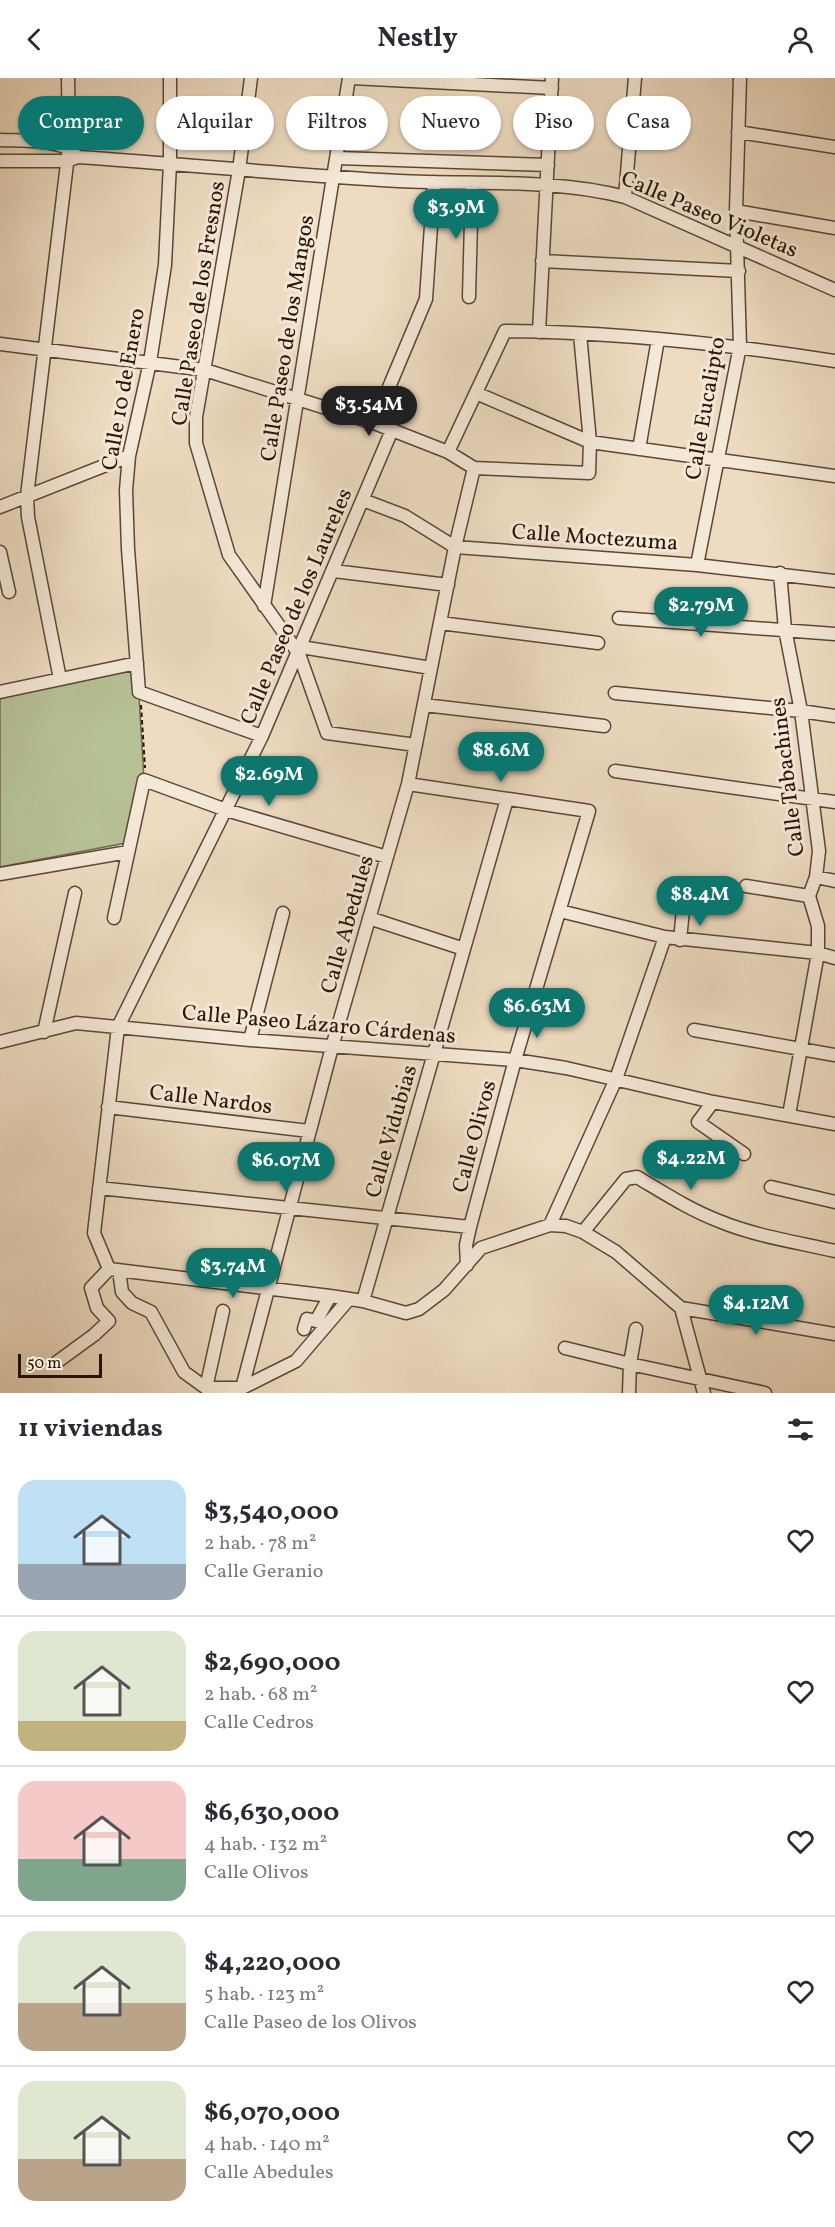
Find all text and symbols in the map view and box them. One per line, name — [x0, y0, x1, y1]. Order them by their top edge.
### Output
text: Nestly — [377, 20, 458, 58]
icon: back — [18, 23, 51, 56]
icon: person — [784, 23, 817, 56]
chip: Comprar — [18, 96, 144, 150]
chip: Alquilar — [156, 96, 274, 150]
chip: Filtros — [286, 96, 388, 150]
chip: Nuevo — [400, 96, 501, 150]
chip: Piso — [513, 96, 594, 150]
chip: Casa — [606, 96, 691, 150]
street label: Calle Paseo Violetas — [616, 164, 802, 267]
street label: Calle Paseo de los Fresnos — [165, 179, 234, 428]
pin: $3.9M — [414, 189, 498, 240]
text: $3.9M — [427, 194, 485, 222]
street label: Calle Paseo de los Mangos — [254, 213, 323, 464]
street label: Calle 10 de Enero — [95, 306, 154, 473]
street label: Calle Eucalipto — [679, 334, 734, 482]
pin: $3.54M — [320, 386, 418, 437]
text: $3.54M — [335, 391, 403, 419]
street label: Calle Paseo de los Laureles — [233, 484, 361, 730]
street label: Calle Moctezuma — [511, 517, 679, 560]
pin: $2.79M — [652, 587, 750, 638]
text: $2.79M — [668, 592, 734, 620]
street label: Calle Tabachines — [763, 695, 814, 858]
pin: $8.6M — [459, 732, 543, 783]
text: $8.6M — [472, 737, 530, 765]
pin: $2.69M — [220, 756, 318, 807]
text: $2.69M — [235, 761, 303, 789]
street label: Calle Abedules — [314, 852, 383, 997]
pin: $8.4M — [658, 876, 742, 927]
text: $8.4M — [671, 881, 729, 909]
pin: $6.63M — [488, 988, 586, 1039]
text: $6.63M — [503, 993, 571, 1021]
street label: Calle Paseo Lázaro Cárdenas — [181, 998, 457, 1053]
street label: Calle Vidubias — [359, 1062, 426, 1202]
street label: Calle Olivos — [446, 1077, 505, 1196]
street label: Calle Nardos — [148, 1078, 274, 1123]
pin: $4.22M — [642, 1140, 740, 1191]
pin: $6.07M — [237, 1142, 335, 1193]
text: $4.22M — [656, 1145, 726, 1173]
text: $6.07M — [251, 1147, 321, 1175]
pin: $3.74M — [184, 1248, 282, 1299]
text: $3.74M — [200, 1253, 266, 1281]
pin: $4.12M — [707, 1285, 805, 1336]
text: $4.12M — [723, 1290, 789, 1318]
scale bar — [18, 1351, 102, 1378]
text: 50 m — [27, 1353, 61, 1375]
text: 11 viviendas — [18, 1411, 163, 1447]
icon: filters — [784, 1413, 817, 1446]
text: $3,540,000 — [204, 1494, 339, 1530]
icon: home — [66, 1504, 138, 1576]
icon: heart — [784, 1524, 817, 1557]
text: 2 hab. · 78 m² — [204, 1530, 316, 1558]
text: Calle Geranio — [204, 1558, 324, 1586]
text: $2,690,000 — [204, 1645, 341, 1681]
icon: home — [66, 1655, 138, 1727]
icon: heart — [784, 1675, 817, 1708]
text: 2 hab. · 68 m² — [204, 1681, 317, 1709]
text: Calle Cedros — [204, 1709, 314, 1737]
text: $6,630,000 — [204, 1795, 339, 1831]
icon: home — [66, 1805, 138, 1877]
icon: heart — [784, 1825, 817, 1858]
text: 4 hab. · 132 m² — [204, 1831, 327, 1859]
text: Calle Olivos — [204, 1859, 309, 1887]
text: $4,220,000 — [204, 1945, 341, 1981]
icon: home — [66, 1955, 138, 2027]
icon: heart — [784, 1975, 817, 2008]
text: 5 hab. · 123 m² — [204, 1981, 324, 2009]
text: Calle Paseo de los Olivos — [204, 2009, 417, 2037]
text: $6,070,000 — [204, 2095, 340, 2131]
icon: home — [66, 2105, 138, 2177]
icon: heart — [784, 2125, 817, 2158]
text: 4 hab. · 140 m² — [204, 2131, 330, 2159]
text: Calle Abedules — [204, 2159, 334, 2187]

